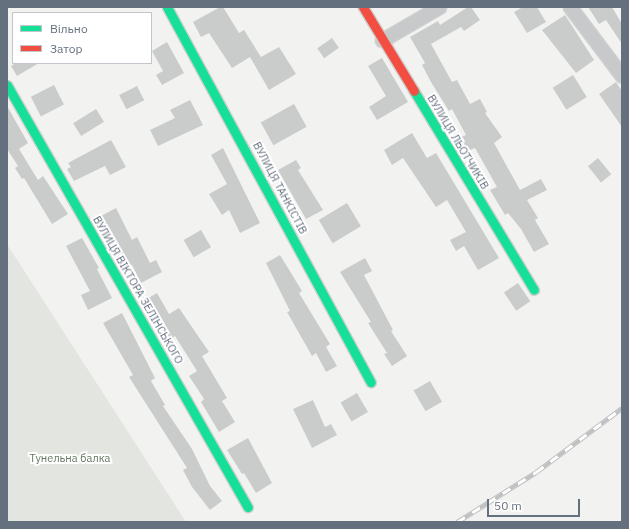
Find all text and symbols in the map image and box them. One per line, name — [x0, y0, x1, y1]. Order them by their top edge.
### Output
legend — [12, 12, 152, 64]
text: Вільно — [50, 21, 88, 36]
text: Затор — [50, 41, 82, 56]
street label: ВУЛИЦЯ ЛЬОТЧИКІВ — [424, 92, 492, 192]
street label: ВУЛИЦЯ ТАНКІСТІВ — [250, 140, 310, 236]
street label: ВУЛИЦЯ ВІКТОРА ЗЕЛІНСЬКОГО — [90, 214, 186, 366]
park label: Тунельна балка — [30, 451, 110, 465]
scale bar — [489, 491, 582, 517]
text: 50 m — [494, 498, 522, 513]

